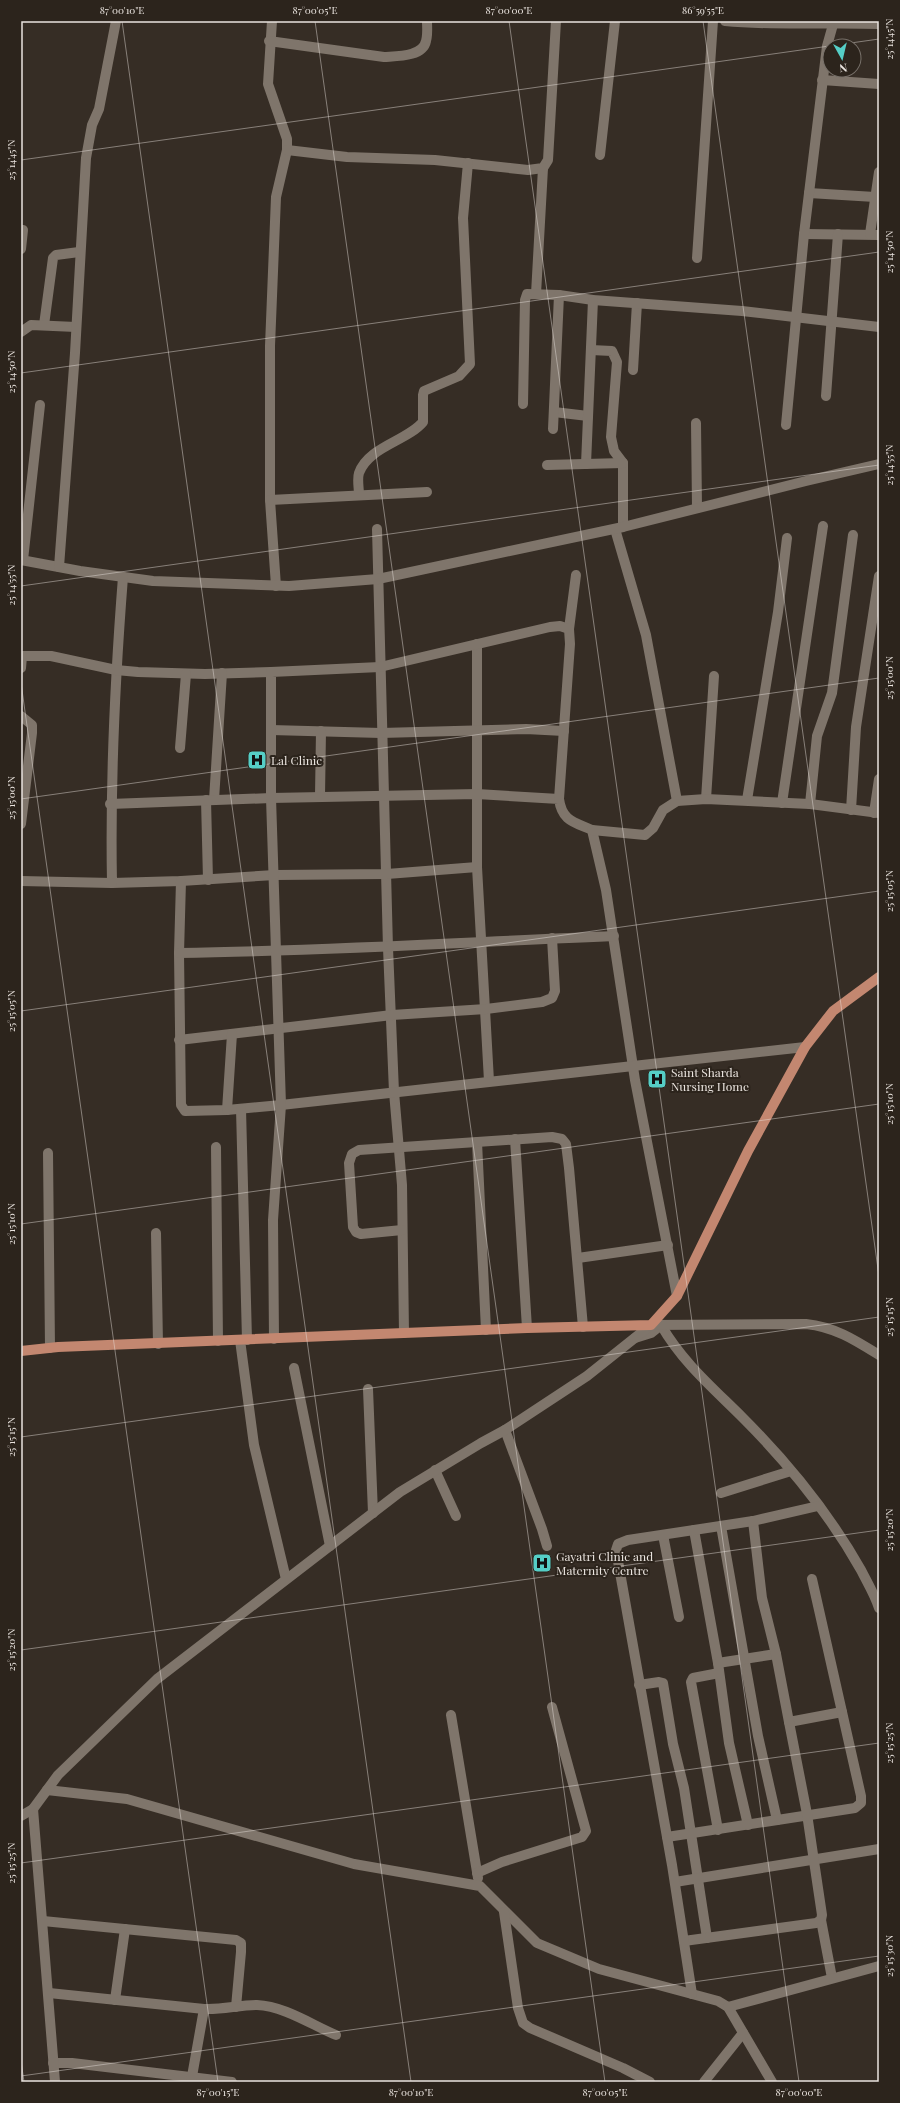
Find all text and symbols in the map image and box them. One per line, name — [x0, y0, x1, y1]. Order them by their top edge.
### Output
text: 87°00'10"E — [100, 3, 144, 17]
text: 87°00'05"E — [292, 3, 338, 17]
text: 87°00'00"E — [486, 3, 532, 17]
text: 86°59'55"E — [682, 3, 724, 17]
text: 25°14'45"N — [882, 19, 896, 59]
north arrow — [822, 38, 862, 78]
text: N — [838, 60, 848, 76]
text: 25°14'45"N — [4, 140, 18, 180]
text: 25°14'50"N — [882, 231, 896, 273]
text: 25°14'50"N — [4, 351, 18, 393]
text: 25°14'55"N — [882, 445, 896, 485]
text: 25°14'55"N — [4, 565, 18, 605]
text: 25°15'00"N — [882, 656, 896, 700]
hospital icon: Lal Clinic — [246, 749, 268, 771]
place label: Lal Clinic — [271, 752, 322, 768]
text: 25°15'00"N — [4, 776, 18, 820]
text: 25°15'05"N — [882, 870, 896, 912]
text: 25°15'05"N — [4, 990, 18, 1032]
place label: Saint Sharda Nursing Home — [671, 1064, 749, 1094]
hospital icon: Saint Sharda Nursing Home — [646, 1068, 668, 1090]
text: 25°15'10"N — [882, 1083, 896, 1125]
text: 25°15'10"N — [4, 1203, 18, 1245]
text: 25°15'15"N — [882, 1297, 896, 1337]
text: 25°15'15"N — [4, 1417, 18, 1457]
text: 25°15'20"N — [882, 1509, 896, 1551]
place label: Gayatri Clinic and Maternity Centre — [556, 1548, 653, 1578]
hospital icon: Gayatri Clinic and Maternity Centre — [531, 1552, 553, 1574]
text: 25°15'20"N — [4, 1629, 18, 1671]
text: 25°15'25"N — [882, 1723, 896, 1763]
text: 25°15'25"N — [4, 1843, 18, 1883]
text: 25°15'30"N — [882, 1935, 896, 1977]
text: 87°00'15"E — [197, 2085, 239, 2099]
text: 87°00'10"E — [389, 2085, 433, 2099]
text: 87°00'05"E — [582, 2085, 628, 2099]
text: 87°00'00"E — [776, 2085, 822, 2099]

